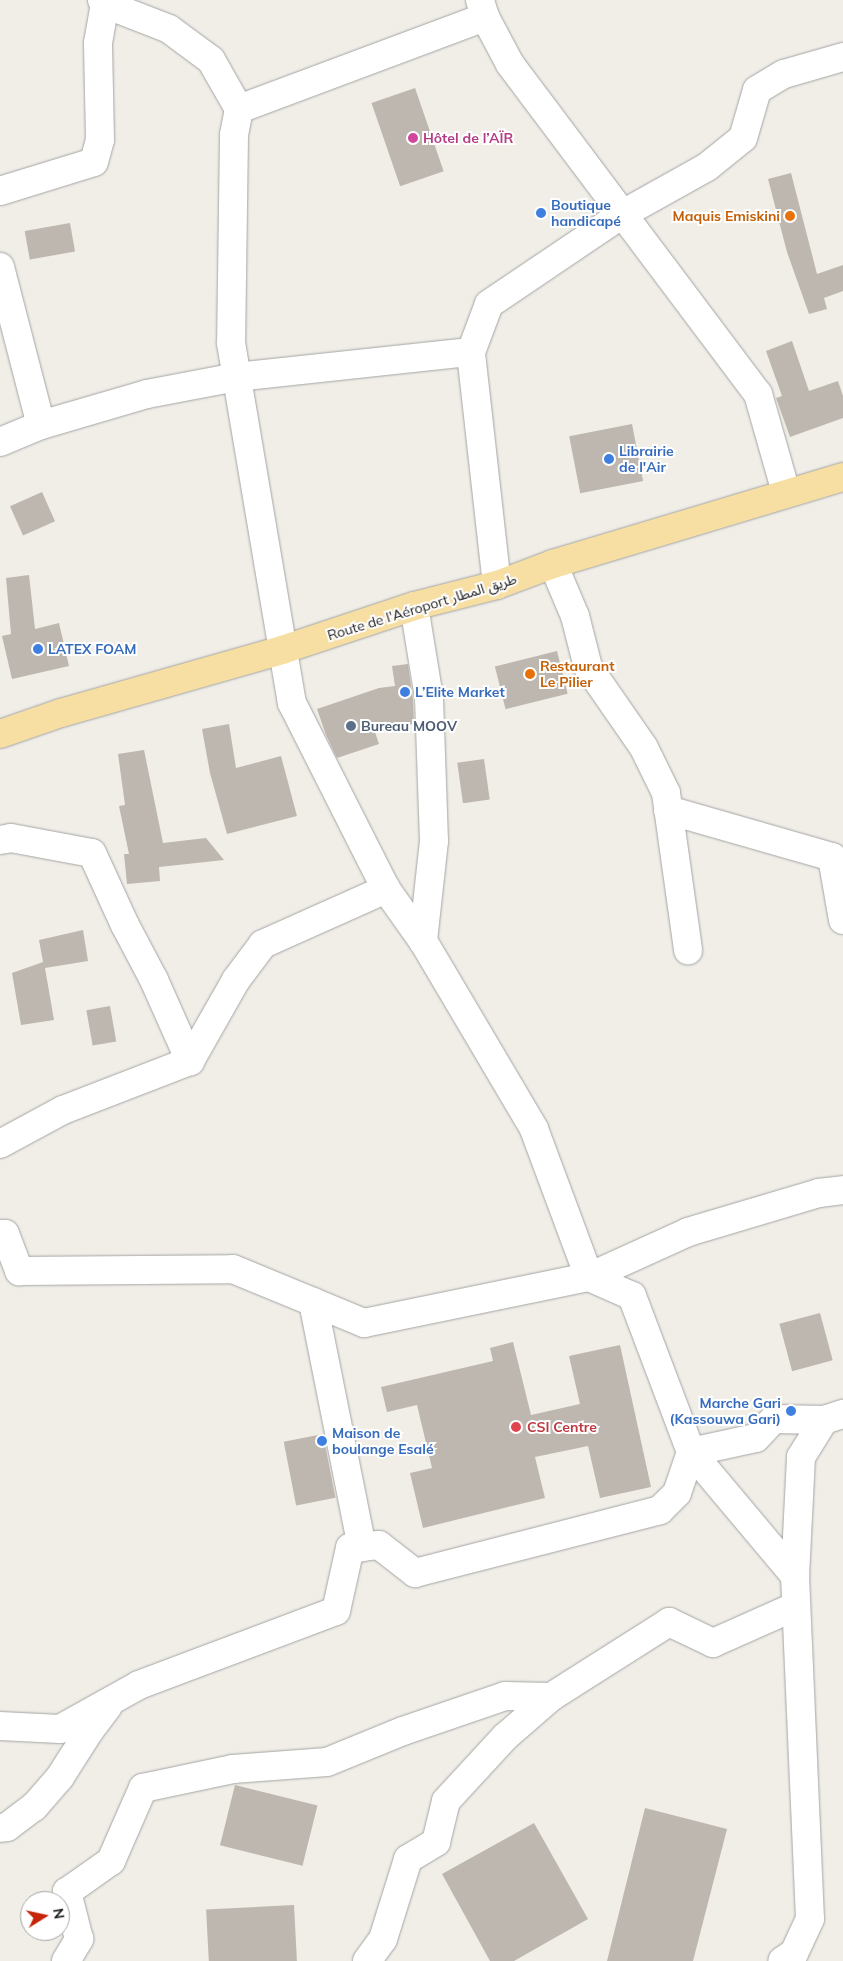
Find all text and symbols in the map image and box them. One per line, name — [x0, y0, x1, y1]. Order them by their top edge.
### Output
place label: Hôtel de l’AÏR — [423, 130, 513, 146]
marker: Hôtel de l’AÏR — [407, 132, 419, 144]
place label: Boutique handicapé — [551, 197, 621, 230]
marker: Boutique handicapé — [535, 207, 547, 219]
place label: Maquis Emiskini — [673, 208, 780, 224]
marker: Maquis Emiskini — [784, 210, 796, 222]
place label: Librairie de l'Air — [619, 443, 674, 476]
marker: Librairie de l'Air — [603, 453, 615, 465]
street label: Route de l'Aéroport طريق المطار — [325, 570, 519, 644]
place label: LATEX FOAM — [48, 641, 137, 657]
marker: LATEX FOAM — [32, 643, 44, 655]
place label: Restaurant Le Pilier — [540, 658, 614, 690]
marker: Restaurant Le Pilier — [524, 668, 536, 680]
place label: L’Elite Market — [415, 684, 505, 700]
marker: L’Elite Market — [399, 686, 411, 698]
place label: Bureau MOOV — [361, 718, 457, 734]
marker: Bureau MOOV — [345, 720, 357, 732]
place label: Marche Gari (Kassouwa Gari) — [669, 1395, 781, 1428]
marker: Marche Gari (Kassouwa Gari) — [785, 1405, 797, 1417]
place label: CSI Centre — [527, 1419, 597, 1435]
marker: CSI Centre — [509, 1420, 523, 1434]
place label: Maison de boulange Esalé — [332, 1425, 434, 1458]
marker: Maison de boulange Esalé — [316, 1435, 328, 1447]
north arrow — [20, 1891, 70, 1941]
text: N — [49, 1907, 69, 1920]

